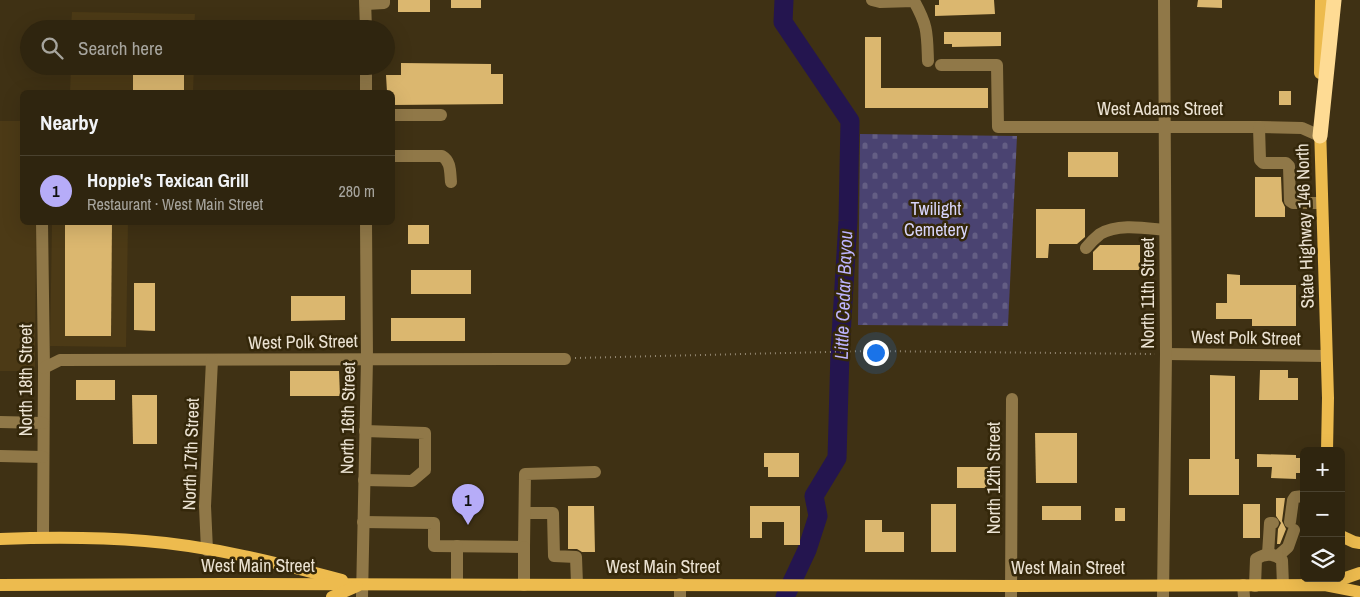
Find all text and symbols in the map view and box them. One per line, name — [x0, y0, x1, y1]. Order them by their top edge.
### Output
search box — [20, 20, 395, 75]
icon: search — [38, 34, 66, 62]
text: Search here — [78, 35, 163, 61]
street label: West Adams Street — [1097, 96, 1223, 121]
text: Nearby — [40, 108, 98, 137]
street label: State Highway 146 North — [1289, 143, 1320, 309]
text: Hoppie's Texican Grill — [87, 167, 249, 193]
text: 1 — [52, 180, 60, 202]
text: 280 m — [339, 180, 375, 202]
text: Restaurant · West Main Street — [87, 193, 263, 215]
park label: Twilight Cemetery — [904, 196, 969, 242]
water label: Little Cedar Bayou — [828, 230, 858, 360]
street label: North 11th Street — [1135, 237, 1160, 349]
street label: North 18th Street — [13, 324, 38, 436]
street label: West Polk Street — [1191, 324, 1301, 351]
street label: West Polk Street — [248, 328, 358, 355]
your location — [863, 340, 889, 366]
street label: North 16th Street — [334, 362, 361, 474]
street label: North 17th Street — [176, 397, 205, 511]
street label: North 12th Street — [981, 422, 1006, 534]
map controls — [1300, 447, 1345, 582]
button: + — [1300, 447, 1345, 492]
pin: 1 — [452, 484, 484, 525]
button: − — [1300, 492, 1345, 537]
button: layers — [1300, 537, 1345, 582]
street label: West Main Street — [201, 553, 315, 578]
street label: West Main Street — [606, 554, 720, 579]
street label: West Main Street — [1011, 555, 1125, 580]

